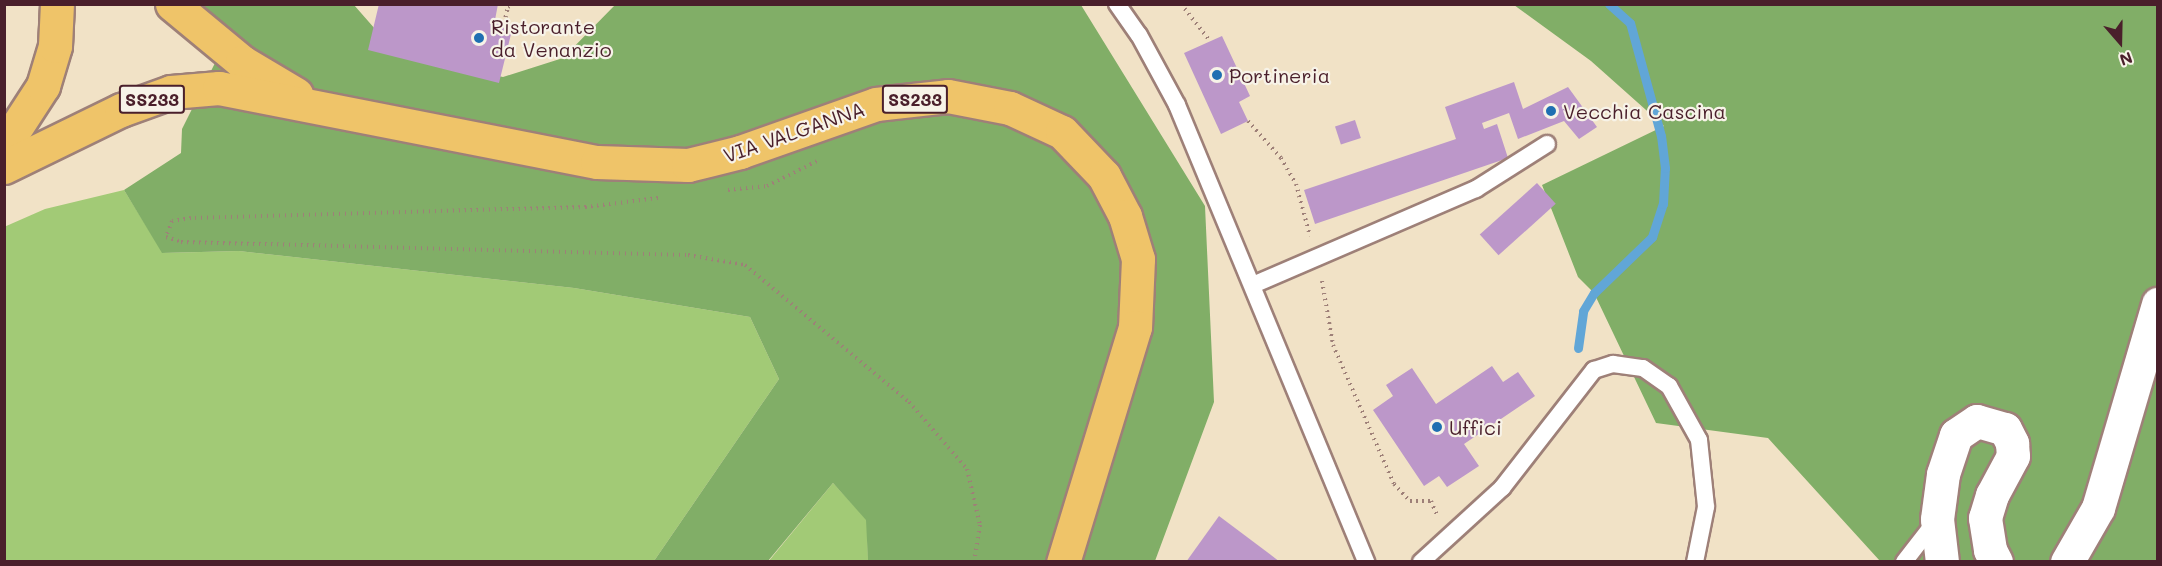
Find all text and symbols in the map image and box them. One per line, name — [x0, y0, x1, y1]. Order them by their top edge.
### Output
north arrow — [2090, 12, 2150, 72]
place label: Ristorante da Venanzio — [491, 14, 611, 61]
marker: Ristorante da Venanzio — [472, 31, 486, 45]
text: N — [2117, 47, 2136, 71]
place label: Portineria — [1229, 63, 1330, 87]
marker: Portineria — [1210, 68, 1224, 82]
road number: SS233 — [118, 84, 186, 114]
road number: SS233 — [880, 84, 950, 114]
street label: VIA VALGANNA — [720, 97, 868, 167]
place label: Vecchia Cascina — [1563, 99, 1726, 123]
marker: Vecchia Cascina — [1544, 104, 1558, 118]
place label: Uffici — [1449, 415, 1502, 439]
marker: Uffici — [1430, 420, 1444, 434]

